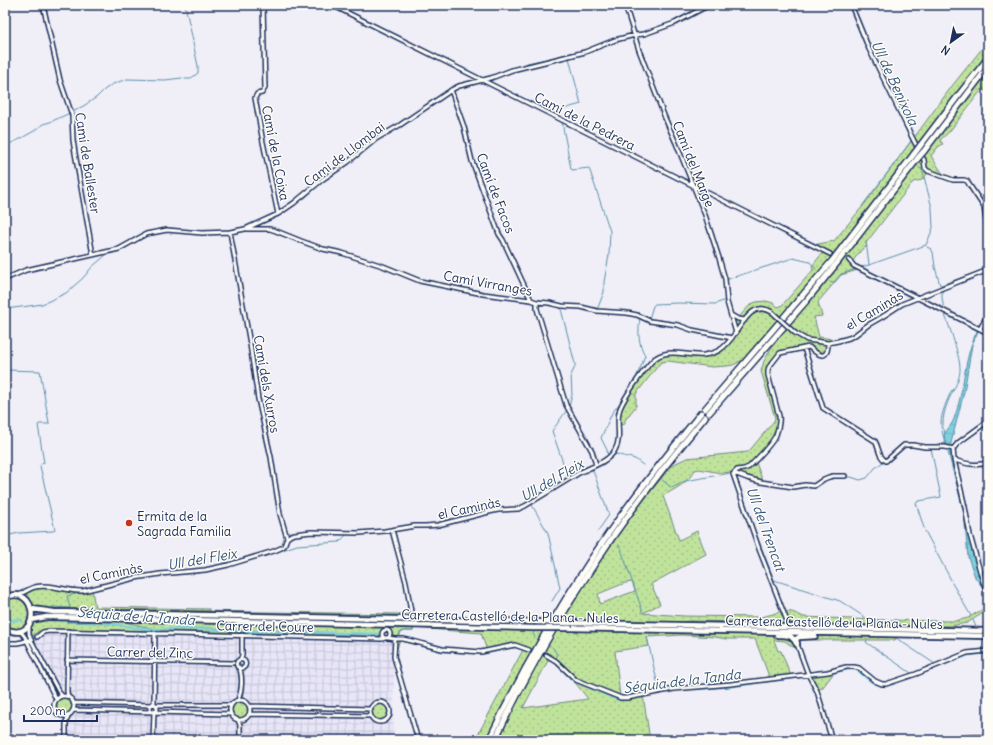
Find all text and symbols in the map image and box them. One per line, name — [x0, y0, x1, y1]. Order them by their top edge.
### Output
north arrow — [931, 22, 971, 62]
water label: Ull de Benixola — [867, 38, 923, 129]
text: N — [939, 42, 953, 58]
street label: Camí de la Pedrera — [532, 89, 638, 154]
street label: Camí de la Coixa — [258, 104, 293, 202]
street label: Camí de Ballester — [71, 111, 104, 216]
street label: Camí de Llombai — [300, 118, 388, 190]
street label: Camí del Marge — [669, 119, 718, 210]
street label: Camí de Facos — [472, 151, 519, 236]
street label: Camí Virranges — [442, 267, 534, 300]
street label: el Caminàs — [842, 287, 906, 334]
street label: Camí dels Xurros — [250, 334, 283, 434]
water label: Ull del Fleix — [517, 454, 588, 505]
water label: Ull del Trencat — [742, 484, 790, 576]
street label: el Caminàs — [436, 493, 502, 523]
place label: Ermita de la Sagrada Familia — [137, 508, 231, 540]
marker: Ermita de la Sagrada Familia — [124, 518, 134, 528]
water label: Ull del Fleix — [166, 544, 239, 574]
street label: el Caminàs — [78, 559, 144, 588]
water label: Séquia de la Tanda — [77, 603, 196, 629]
street label: Carretera Castelló de la Plana - Nules — [401, 606, 619, 627]
street label: Carretera Castelló de la Plana - Nules — [725, 612, 943, 633]
street label: Carrer del Coure — [216, 617, 314, 636]
street label: Carrer del Zinc — [107, 643, 194, 662]
water label: Séquia de la Tanda — [622, 665, 743, 697]
scale bar — [24, 697, 97, 723]
text: 200 m — [30, 703, 66, 718]

